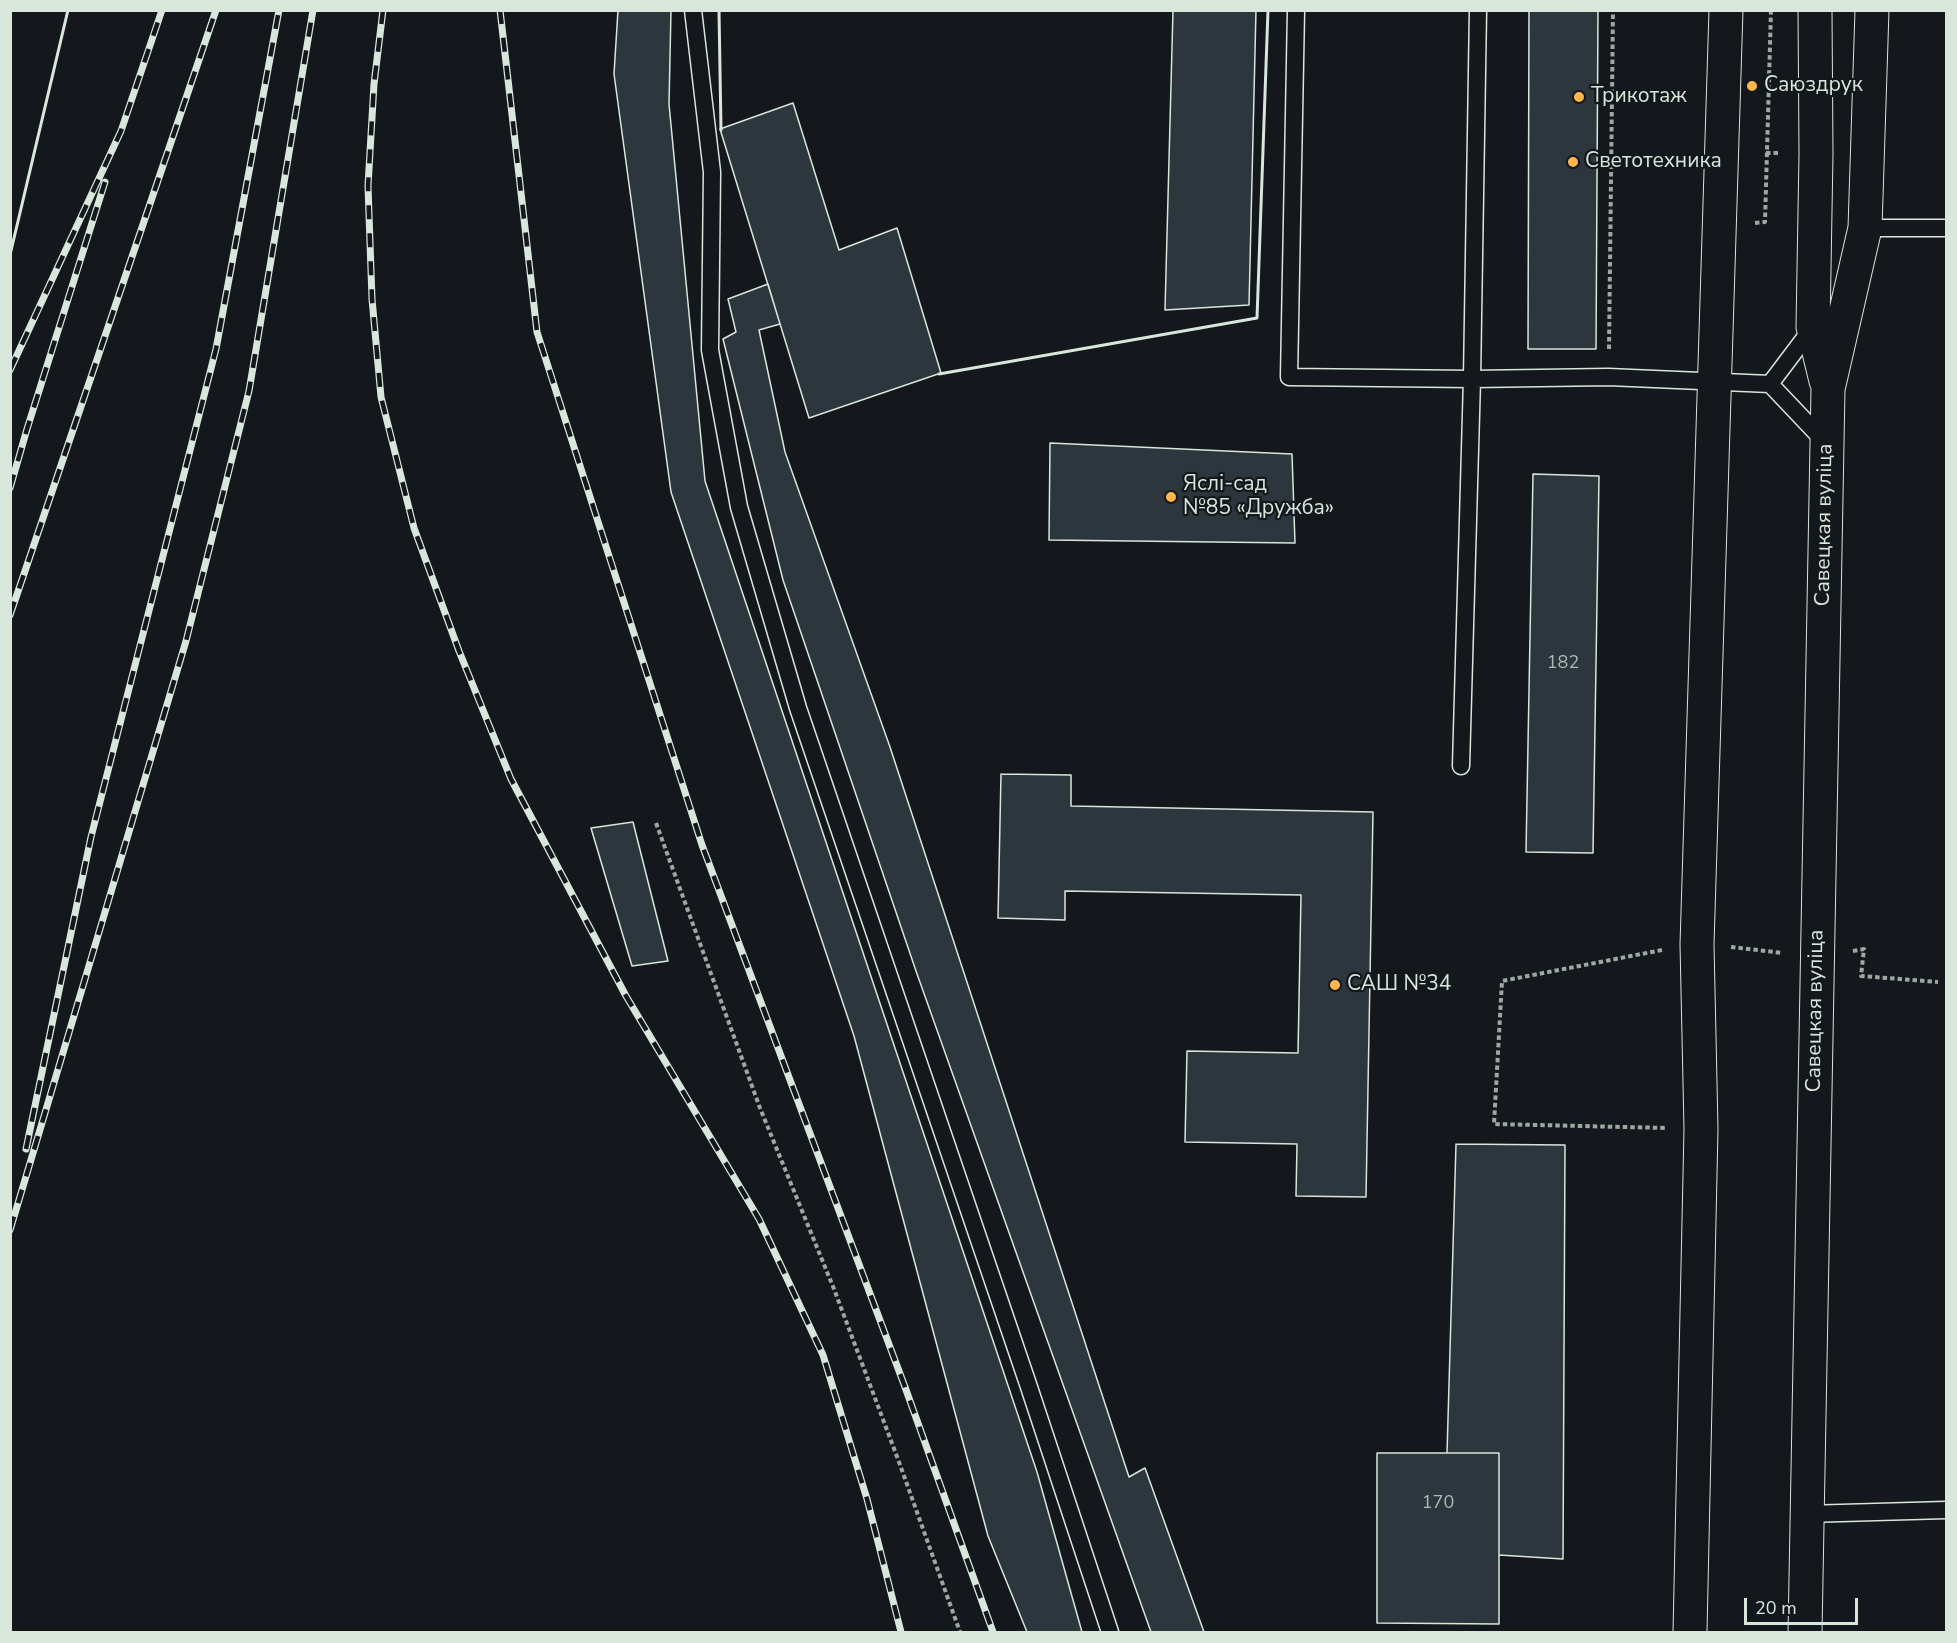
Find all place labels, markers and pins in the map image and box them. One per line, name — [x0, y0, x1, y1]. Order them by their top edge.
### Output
place label: Саюздрук — [1764, 73, 1863, 99]
marker: Саюздрук — [1745, 79, 1759, 93]
place label: Трикотаж — [1591, 84, 1687, 110]
marker: Трикотаж — [1572, 90, 1586, 104]
place label: Светотехника — [1585, 149, 1722, 175]
marker: Светотехника — [1566, 155, 1580, 169]
place label: Яслі-сад №85 «Дружба» — [1183, 472, 1334, 522]
marker: Яслі-сад №85 «Дружба» — [1164, 490, 1178, 504]
place label: САШ №34 — [1347, 972, 1451, 998]
marker: САШ №34 — [1328, 978, 1342, 992]

